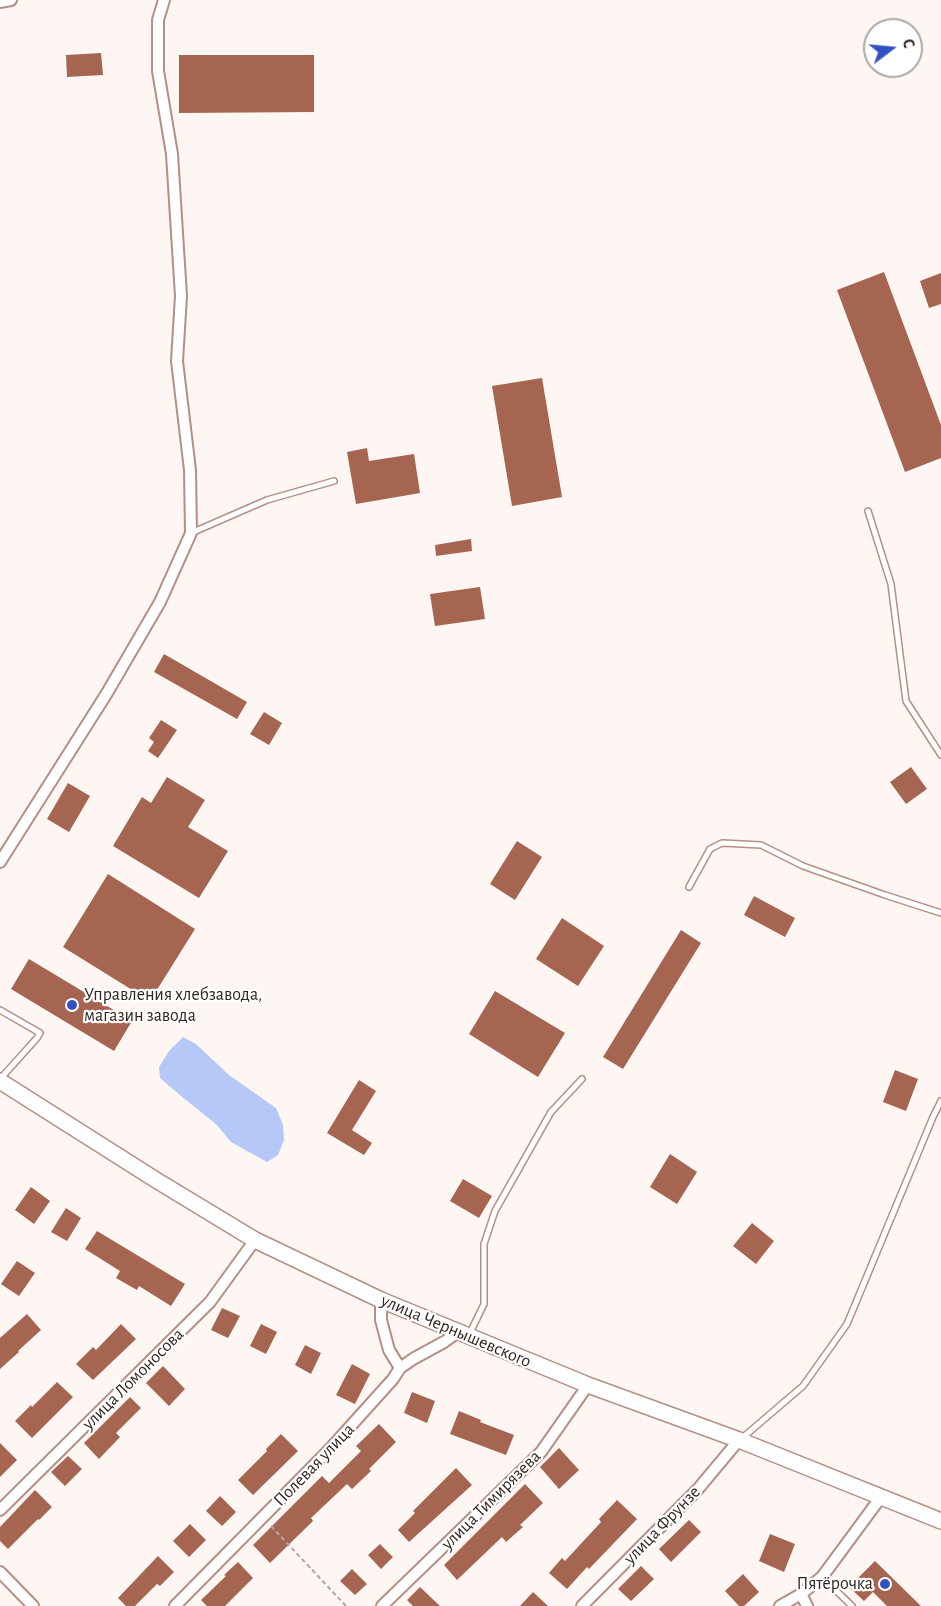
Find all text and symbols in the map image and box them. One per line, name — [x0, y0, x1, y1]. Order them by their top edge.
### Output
north arrow — [863, 18, 923, 78]
text: С — [899, 37, 917, 50]
place label: Управления хлебзавода, магазин завода — [84, 984, 262, 1026]
marker: Управления хлебзавода, магазин завода — [65, 998, 79, 1012]
street label: улица Чернышевского — [378, 1290, 534, 1372]
street label: улица Ломоносова — [78, 1324, 188, 1434]
street label: Полевая улица — [269, 1419, 359, 1511]
street label: улица Тимирязева — [437, 1446, 545, 1554]
street label: улица Фрунзе — [619, 1481, 705, 1569]
place label: Пятёрочка — [796, 1573, 873, 1595]
marker: Пятёрочка — [878, 1577, 892, 1591]

